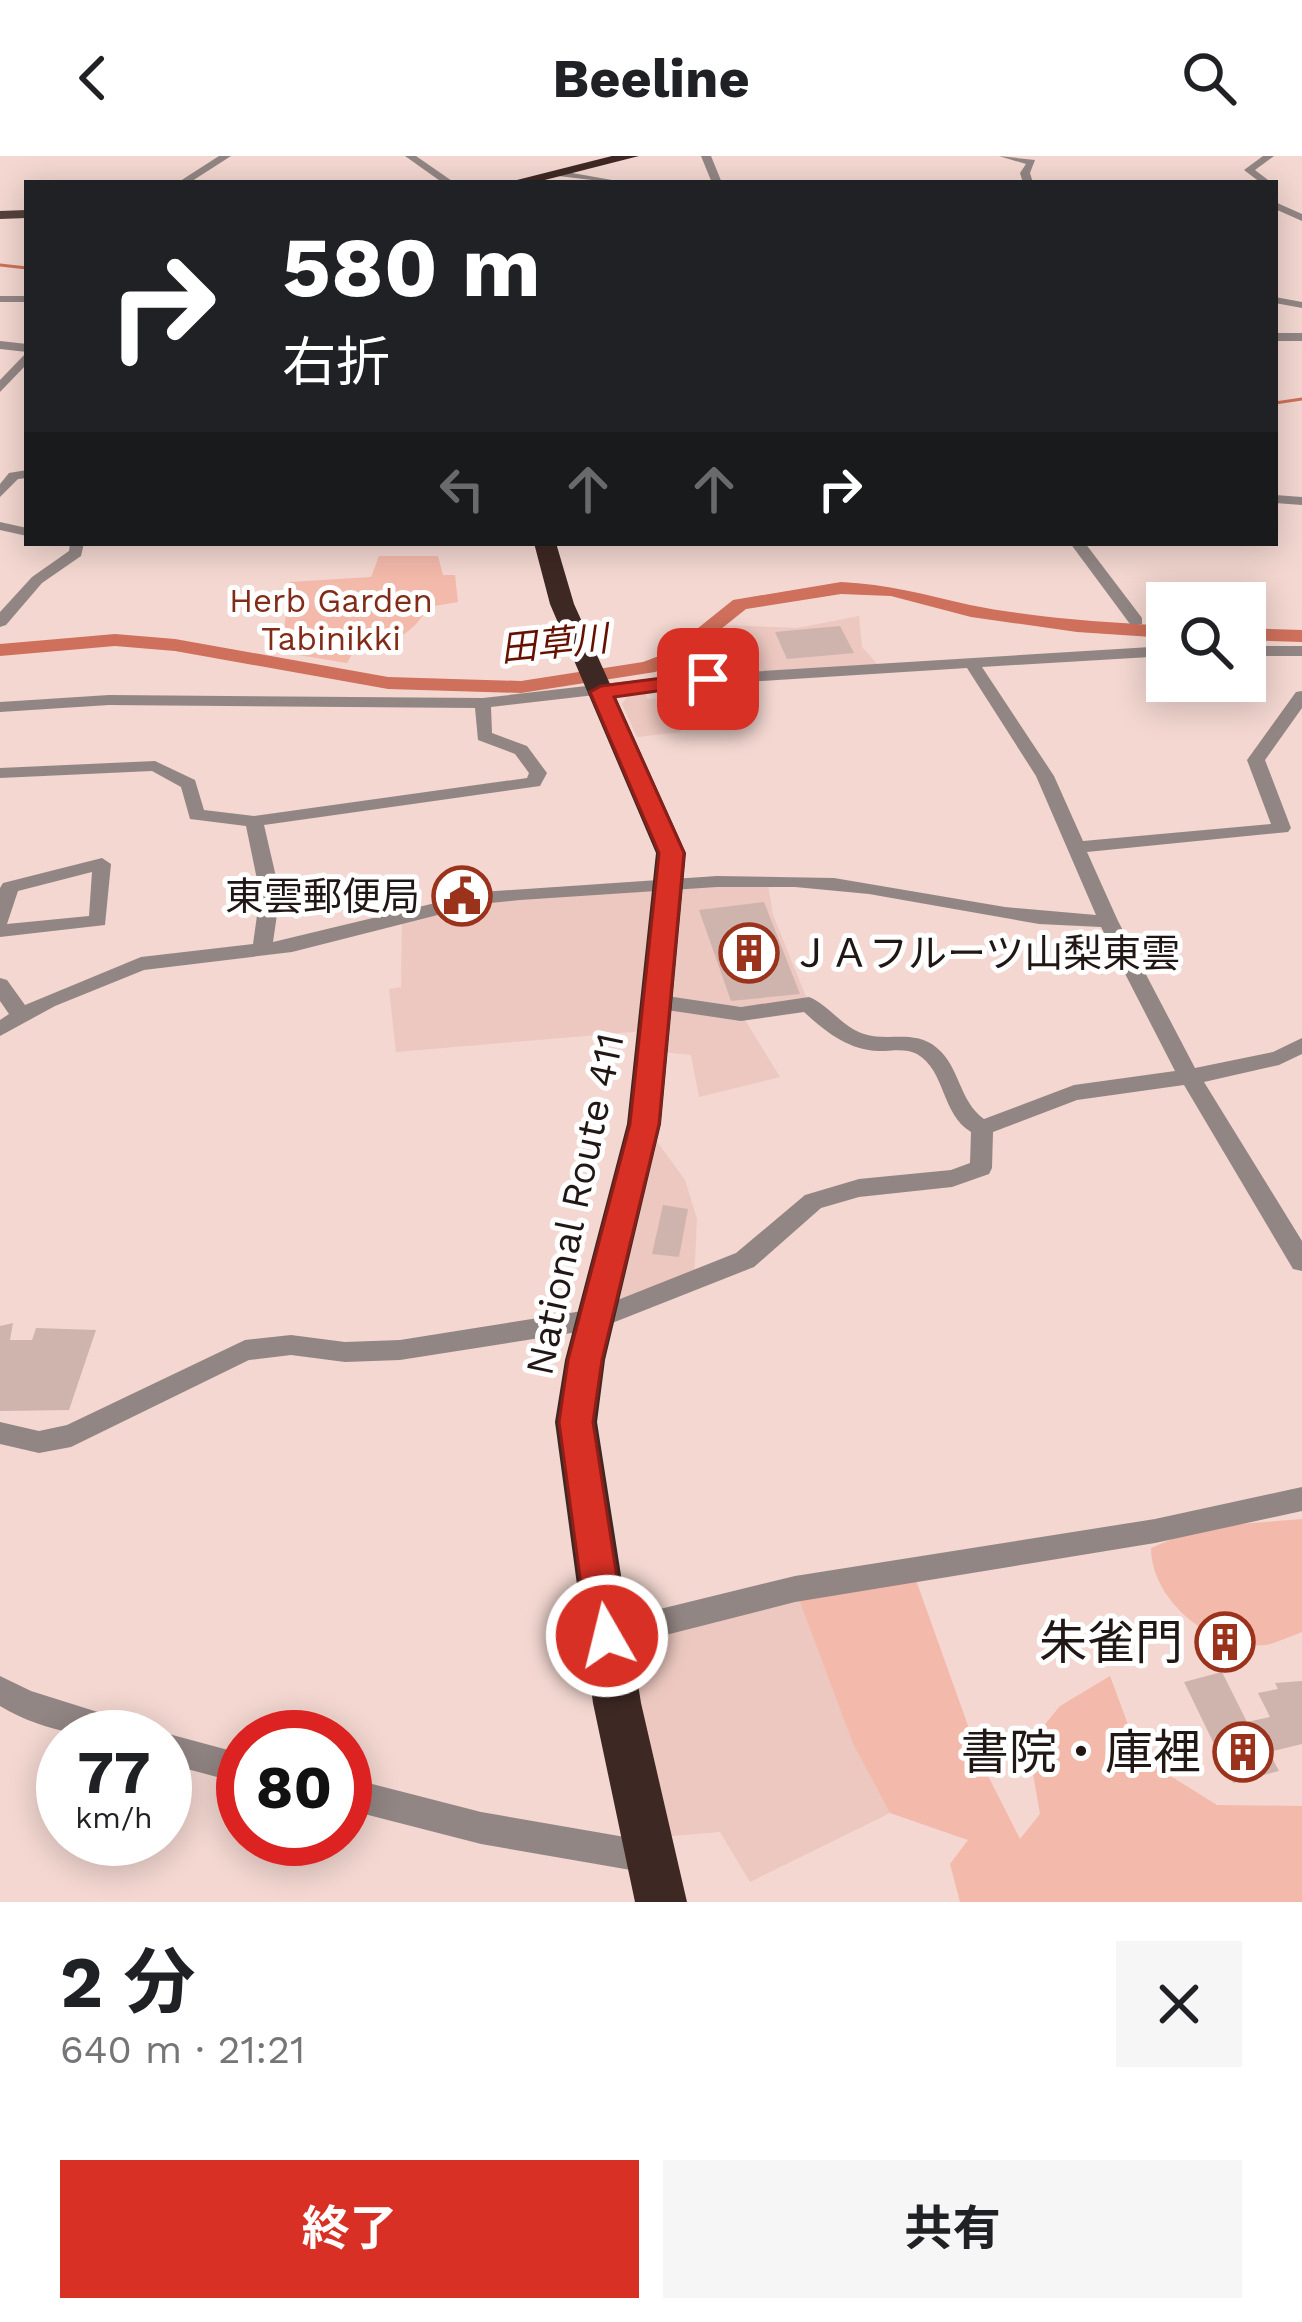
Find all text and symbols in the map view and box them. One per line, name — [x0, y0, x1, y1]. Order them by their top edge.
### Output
icon: back — [60, 45, 126, 111]
icon: search — [1176, 45, 1242, 111]
text: Beeline — [552, 47, 750, 110]
text: 580 m — [282, 218, 541, 316]
icon: right — [84, 228, 240, 384]
text: 右折 — [282, 331, 390, 394]
icon: left — [429, 456, 495, 522]
icon: ahead — [555, 456, 621, 522]
icon: ahead — [681, 456, 747, 522]
icon: right — [807, 456, 873, 522]
park label: Herb Garden Tabinikki — [229, 581, 433, 658]
map controls — [1146, 582, 1266, 702]
button: search — [1146, 582, 1266, 702]
water label: 田草川 — [498, 617, 614, 671]
pin — [657, 628, 759, 730]
icon: arrive — [675, 646, 741, 712]
public building icon: 東雲郵便局 — [431, 865, 493, 927]
place label: 東雲郵便局 — [225, 874, 420, 919]
building icon: ＪＡフルーツ山梨東雲 — [718, 922, 780, 984]
place label: ＪＡフルーツ山梨東雲 — [791, 931, 1180, 976]
street label: National Route 411 — [516, 1029, 633, 1379]
position arrow — [544, 1573, 670, 1699]
building icon: 朱雀門 — [1194, 1611, 1256, 1673]
place label: 朱雀門 — [1039, 1614, 1183, 1671]
speed limit sign: 80 — [216, 1710, 372, 1866]
building icon: 書院・庫裡 — [1212, 1721, 1274, 1783]
place label: 書院・庫裡 — [961, 1724, 1201, 1781]
text: 77 — [78, 1737, 150, 1808]
text: km/h — [75, 1800, 153, 1835]
text: 2 分 — [60, 1940, 196, 2024]
button: close — [1116, 1941, 1242, 2067]
text: 640 m · 21:21 — [60, 2027, 305, 2072]
button: 終了 — [60, 2160, 639, 2298]
button: 共有 — [663, 2160, 1242, 2298]

